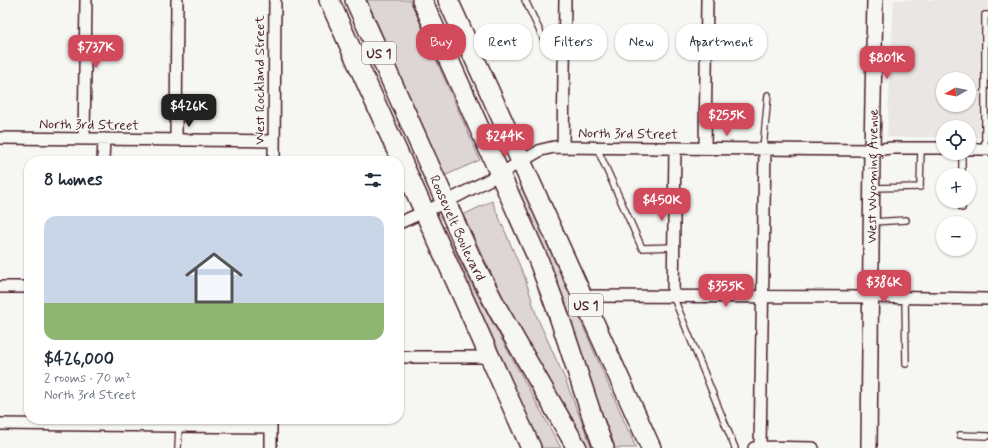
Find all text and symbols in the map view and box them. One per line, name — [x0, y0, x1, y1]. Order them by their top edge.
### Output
street label: West Rockland Street — [251, 15, 269, 145]
chip: Buy — [416, 24, 466, 60]
chip: Rent — [474, 24, 532, 60]
chip: Filters — [540, 24, 607, 60]
chip: New — [615, 24, 668, 60]
chip: Apartment — [676, 24, 767, 60]
pin: $737K — [68, 35, 124, 69]
text: $737K — [77, 39, 115, 56]
road number: US 1 — [362, 42, 396, 64]
pin: $801K — [859, 46, 915, 80]
text: $801K — [869, 50, 905, 67]
north arrow — [936, 72, 976, 112]
map controls — [936, 72, 976, 256]
pin: $426K — [161, 94, 217, 128]
text: $426K — [170, 98, 208, 115]
pin: $255K — [699, 103, 755, 137]
text: $255K — [708, 107, 746, 124]
street label: West Wyoming Avenue — [863, 108, 884, 243]
street label: North 3rd Street — [39, 115, 139, 135]
button: locate — [936, 120, 976, 160]
pin: $244K — [477, 124, 533, 158]
street label: North 3rd Street — [578, 124, 678, 144]
text: $244K — [486, 128, 524, 145]
button: + — [936, 168, 976, 208]
text: 8 homes — [44, 169, 103, 191]
icon: filters — [362, 169, 384, 191]
street label: Roosevelt Boulevard — [425, 173, 489, 284]
pin: $450K — [634, 188, 690, 222]
text: $450K — [642, 192, 682, 209]
button: − — [936, 216, 976, 256]
icon: home — [178, 242, 250, 314]
pin: $386K — [856, 270, 912, 304]
pin: $355K — [698, 274, 754, 308]
text: $386K — [866, 274, 902, 291]
text: $355K — [708, 278, 744, 295]
road number: US 1 — [569, 294, 603, 316]
text: $426,000 — [44, 348, 114, 370]
text: 2 rooms · 70 m² — [44, 370, 131, 387]
text: North 3rd Street — [44, 387, 137, 404]

